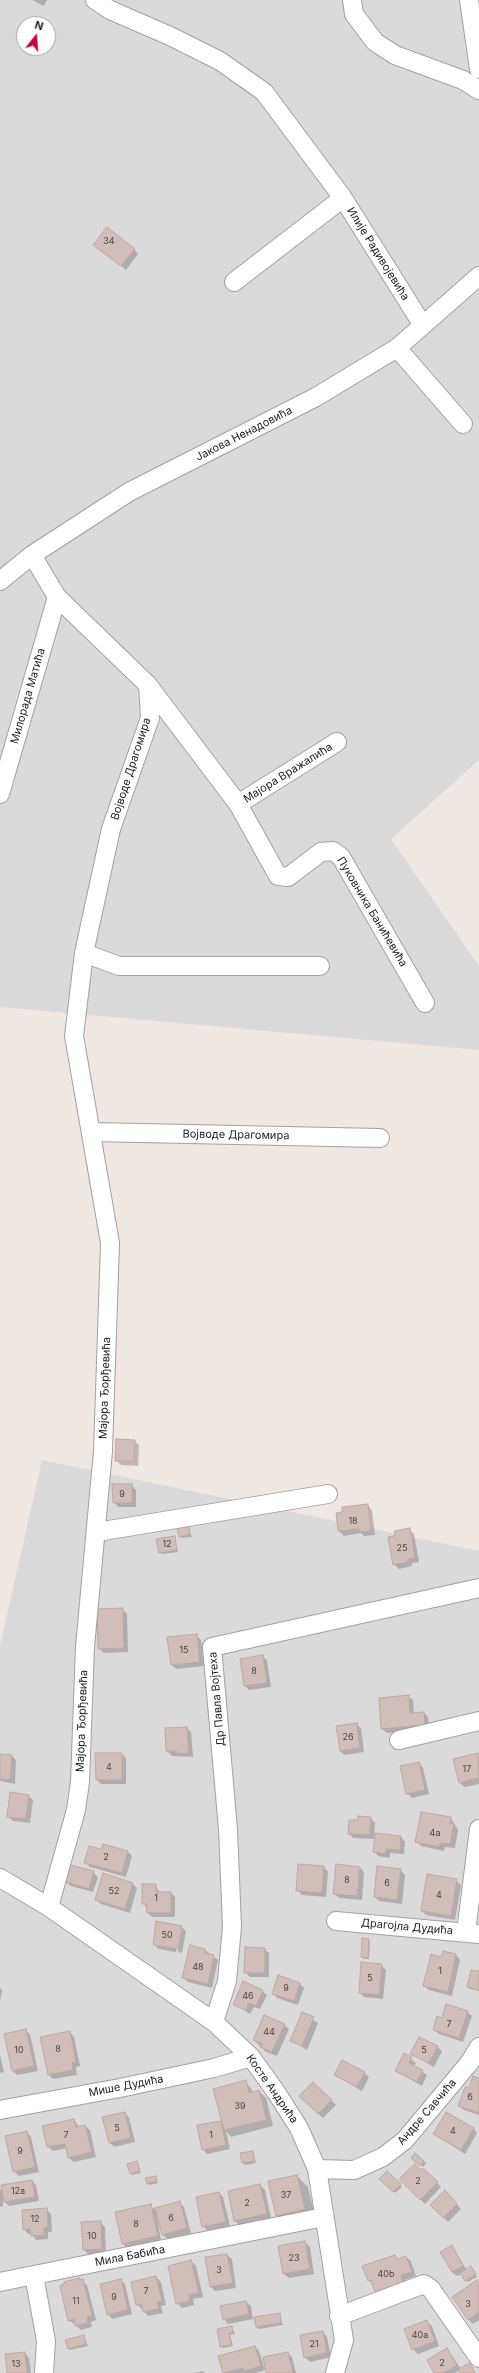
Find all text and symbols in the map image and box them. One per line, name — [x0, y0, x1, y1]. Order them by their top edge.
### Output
north arrow — [16, 16, 56, 56]
text: N — [33, 18, 45, 33]
street label: Илије Радивојевића — [344, 205, 412, 303]
house number: 34 — [103, 236, 115, 246]
street label: Јакова Ненадовића — [194, 404, 294, 464]
street label: Милорада Матића — [8, 647, 48, 745]
street label: Војводе Драгомира — [108, 716, 154, 822]
street label: Мајора Вражалића — [241, 740, 335, 806]
street label: Пуковника Банићевића — [334, 855, 410, 969]
street label: Војводе Драгомира — [182, 1127, 290, 1143]
street label: Мајора Ђорђевића — [97, 1337, 113, 1439]
house number: 9 — [119, 1489, 125, 1499]
house number: 18 — [348, 1516, 358, 1526]
house number: 12 — [162, 1539, 172, 1549]
house number: 25 — [397, 1543, 407, 1553]
house number: 15 — [179, 1645, 189, 1655]
street label: Др Павла Војтеха — [206, 1651, 228, 1747]
house number: 8 — [251, 1666, 257, 1676]
street label: Мајора Ђорђевића — [74, 1670, 90, 1772]
house number: 26 — [342, 1732, 354, 1742]
house number: 4 — [106, 1762, 112, 1772]
house number: 17 — [463, 1764, 471, 1774]
house number: 4a — [430, 1828, 440, 1838]
house number: 2 — [103, 1852, 109, 1862]
house number: 8 — [344, 1875, 350, 1885]
house number: 6 — [384, 1878, 390, 1888]
house number: 52 — [109, 1886, 119, 1896]
house number: 4 — [436, 1890, 442, 1900]
house number: 1 — [154, 1893, 158, 1903]
street label: Драгојла Дудића — [360, 1916, 454, 1938]
house number: 50 — [161, 1930, 173, 1940]
house number: 48 — [192, 1962, 204, 1972]
house number: 1 — [438, 1966, 442, 1976]
house number: 5 — [367, 1973, 373, 1983]
house number: 9 — [283, 1983, 289, 1993]
house number: 46 — [242, 1991, 254, 2001]
house number: 7 — [446, 2019, 452, 2029]
house number: 44 — [263, 2027, 275, 2037]
house number: 8 — [55, 2044, 61, 2054]
house number: 10 — [14, 2045, 24, 2055]
house number: 5 — [421, 2045, 427, 2055]
street label: Косте Андрића — [243, 2052, 301, 2126]
street label: Мише Дудића — [88, 2072, 164, 2100]
street label: Андре Савчића — [395, 2076, 459, 2148]
house number: 6 — [467, 2092, 473, 2102]
house number: 39 — [234, 2101, 246, 2111]
house number: 5 — [114, 2123, 120, 2133]
house number: 4 — [450, 2126, 456, 2136]
house number: 7 — [63, 2130, 69, 2140]
house number: 1 — [209, 2130, 213, 2140]
house number: 9 — [17, 2146, 23, 2156]
house number: 2 — [415, 2176, 421, 2186]
house number: 12a — [11, 2186, 25, 2196]
house number: 37 — [281, 2190, 291, 2200]
house number: 2 — [244, 2198, 250, 2208]
house number: 6 — [168, 2213, 174, 2223]
house number: 12 — [30, 2214, 40, 2224]
house number: 8 — [133, 2219, 139, 2229]
house number: 10 — [87, 2231, 97, 2241]
street label: Мила Бабића — [94, 2243, 166, 2269]
house number: 23 — [288, 2253, 300, 2263]
house number: 3 — [216, 2265, 222, 2275]
house number: 40b — [377, 2269, 395, 2279]
house number: 7 — [143, 2286, 149, 2296]
house number: 9 — [111, 2292, 117, 2302]
house number: 11 — [72, 2296, 80, 2306]
house number: 3 — [465, 2299, 471, 2309]
house number: 40a — [412, 2330, 428, 2340]
house number: 21 — [309, 2339, 319, 2349]
house number: 2 — [439, 2358, 445, 2368]
house number: 13 — [11, 2359, 21, 2369]

